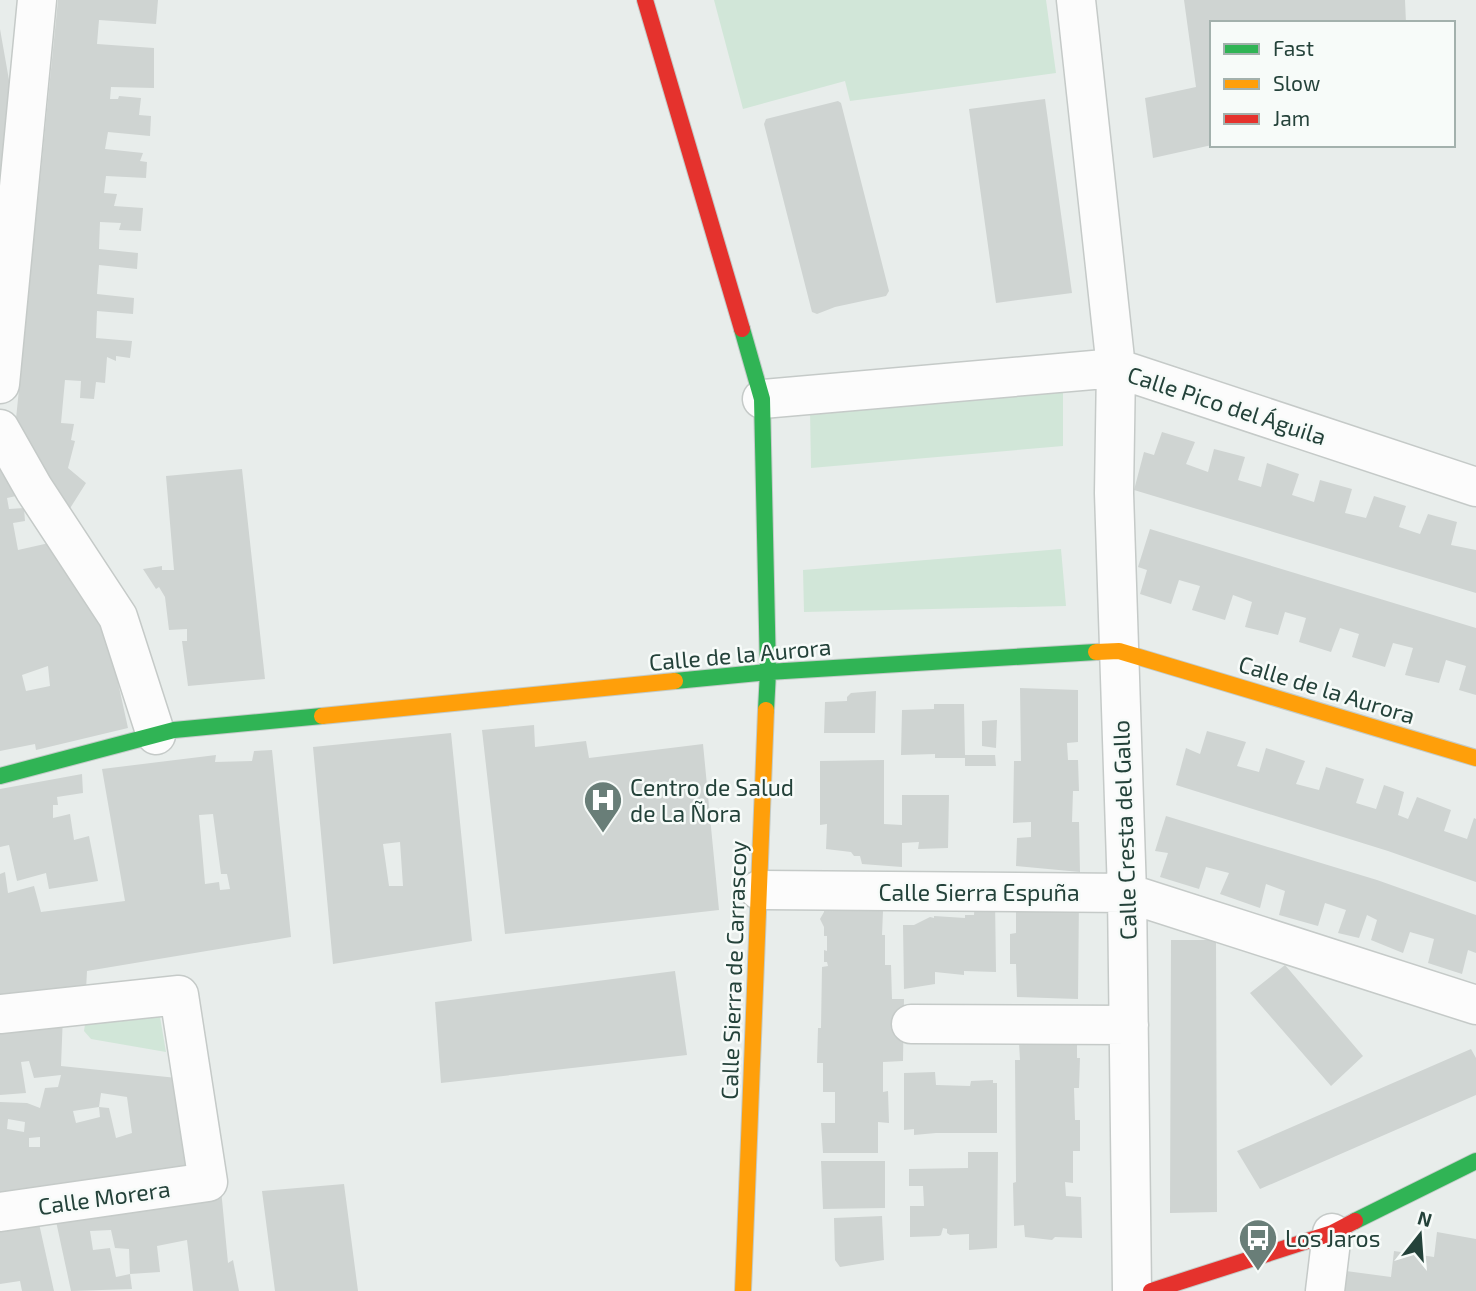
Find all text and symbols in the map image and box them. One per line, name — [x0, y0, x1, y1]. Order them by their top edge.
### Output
legend — [1210, 21, 1455, 147]
text: Fast — [1273, 35, 1314, 60]
text: Slow — [1273, 70, 1320, 95]
text: Jam — [1273, 105, 1310, 130]
street label: Calle Pico del Águila — [1124, 360, 1330, 450]
street label: Calle de la Aurora — [648, 632, 832, 676]
street label: Calle de la Aurora — [1235, 649, 1419, 729]
street label: Calle Cresta del Gallo — [1106, 719, 1142, 941]
place label: Centro de Salud de La Ñora — [630, 773, 794, 827]
hospital icon: Centro de Salud de La Ñora — [582, 779, 624, 834]
street label: Calle Sierra de Carrascoy — [714, 840, 752, 1100]
street label: Calle Sierra Espuña — [878, 878, 1080, 906]
street label: Calle Morera — [36, 1174, 172, 1220]
north arrow — [1385, 1200, 1455, 1270]
text: N — [1415, 1205, 1435, 1231]
bus stop icon: Los Jaros — [1237, 1217, 1279, 1272]
place label: Los Jaros — [1285, 1224, 1380, 1252]

